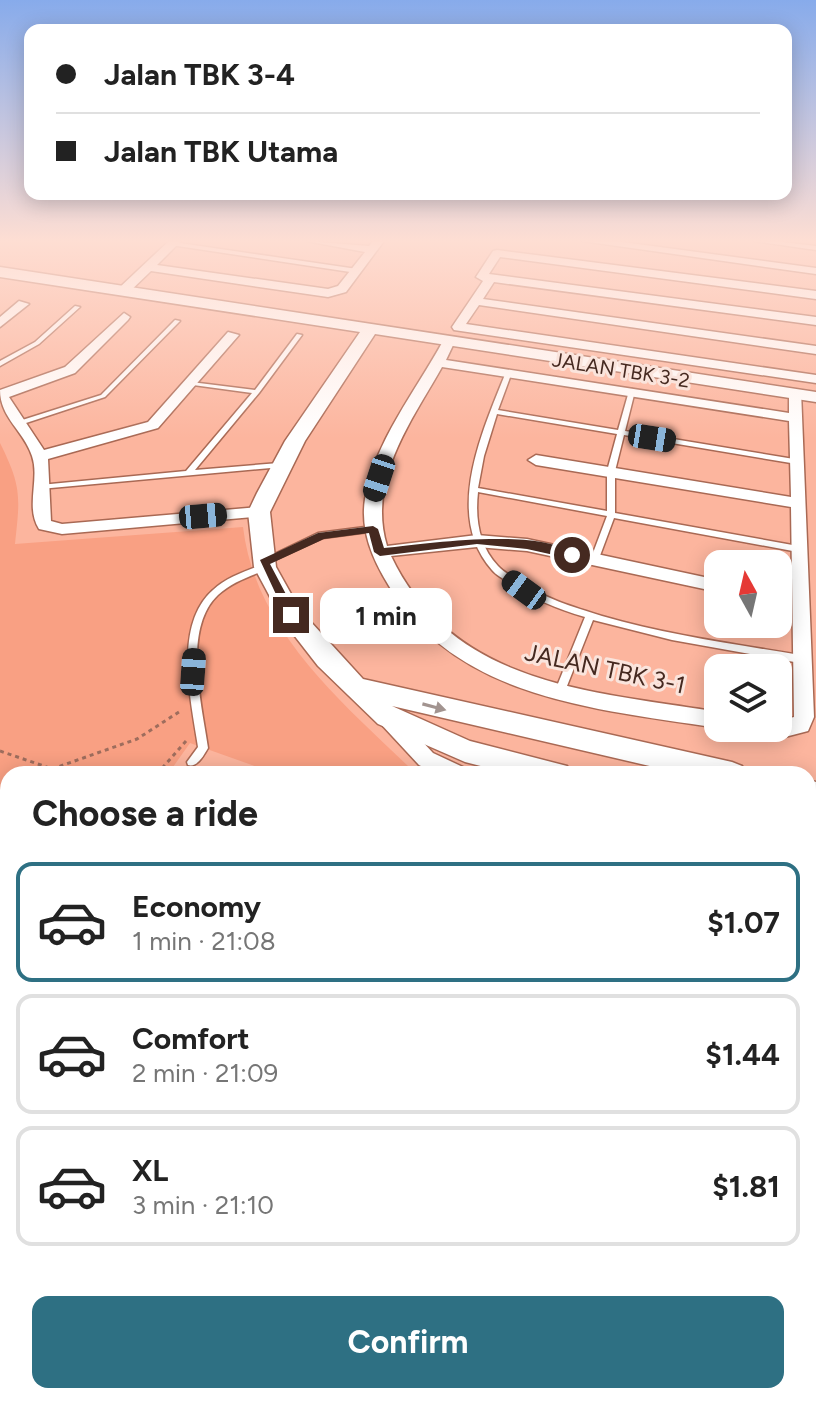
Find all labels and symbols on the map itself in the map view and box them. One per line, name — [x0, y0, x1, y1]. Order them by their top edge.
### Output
street label: JALAN TBK 3-2 — [550, 347, 692, 393]
car — [626, 422, 678, 454]
car — [360, 451, 398, 505]
car — [178, 502, 228, 530]
route start — [554, 537, 590, 573]
north arrow — [704, 550, 792, 638]
car — [498, 566, 550, 614]
callout: 1 min — [319, 587, 451, 643]
route end — [273, 597, 309, 633]
street label: JALAN TBK 3-1 — [522, 637, 688, 700]
car — [179, 647, 207, 697]
one-way arrow — [421, 701, 446, 713]

